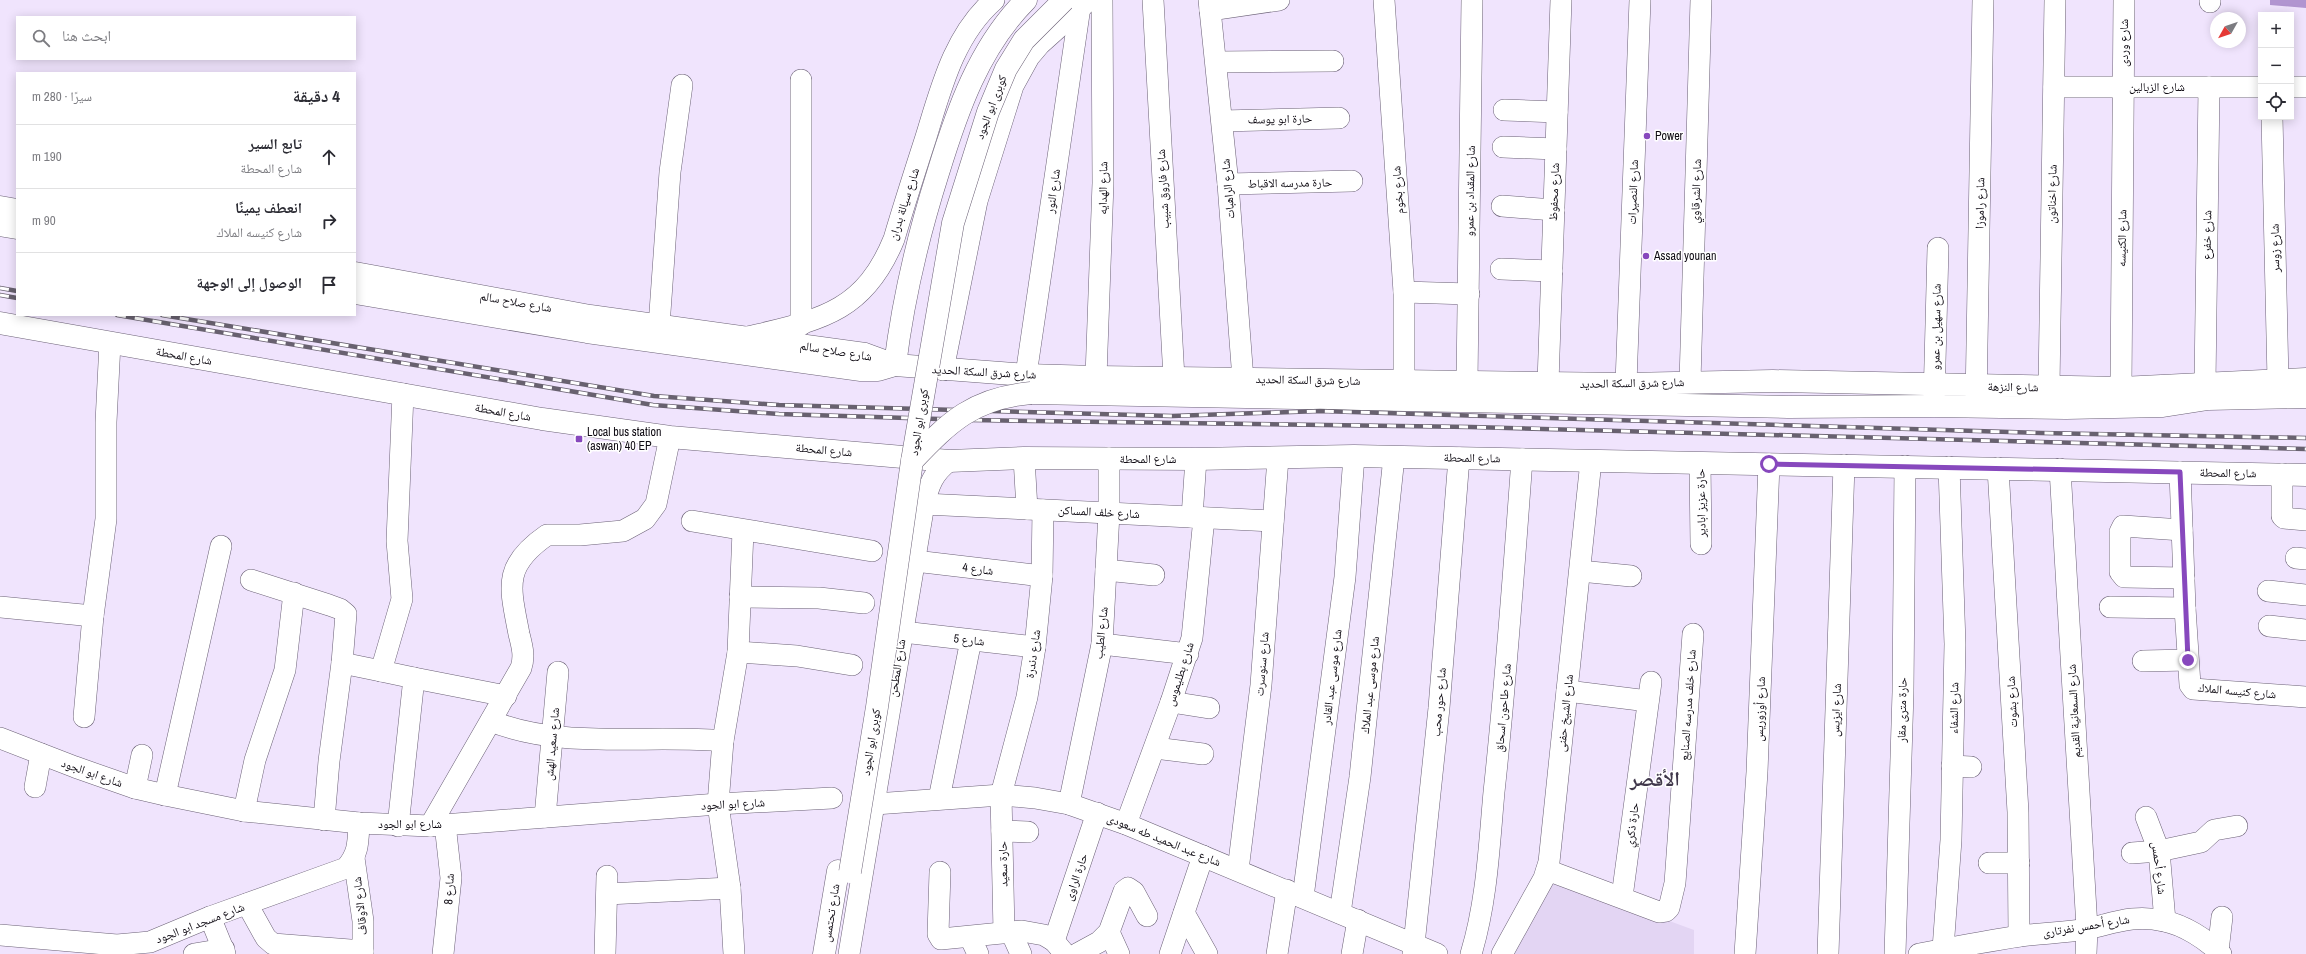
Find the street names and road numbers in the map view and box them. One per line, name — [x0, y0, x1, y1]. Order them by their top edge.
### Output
street label: شارع وردى — [2116, 19, 2132, 67]
street label: كوبرى ابو الجود — [971, 73, 1011, 141]
street label: شارع الزبالين — [2129, 79, 2185, 95]
street label: حارة ابو يوسف — [1247, 110, 1313, 128]
street label: شارع المقداد بن عمرو — [1461, 145, 1479, 237]
street label: شارع فاروق شبيب — [1153, 149, 1173, 229]
street label: شارع الراهبات — [1217, 158, 1239, 220]
street label: شارع الشرقاوي — [1687, 158, 1707, 224]
street label: شارع النصيرات — [1624, 159, 1642, 225]
street label: شارع الهدايه — [1095, 161, 1111, 215]
street label: شارع محفوظ — [1545, 162, 1563, 222]
street label: شارع اخناتون — [2043, 164, 2061, 224]
street label: شارع بخوم — [1388, 165, 1408, 215]
street label: شارع سيالة بدران — [885, 166, 923, 242]
street label: شارع النور — [1042, 168, 1064, 215]
street label: حارة مدرسه الاقباط — [1248, 174, 1333, 192]
street label: شارع راموزا — [1972, 177, 1988, 229]
street label: شارع الكنيسه — [2113, 209, 2131, 267]
street label: شارع خفرع — [2199, 210, 2215, 260]
street label: شارع زوسر — [2267, 223, 2283, 273]
street label: شارع سهيل بن عمرو — [1927, 283, 1945, 370]
street label: شارع صلاح سالم — [479, 288, 553, 316]
street label: شارع صلاح سالم — [799, 337, 873, 365]
street label: شارع المحطة — [155, 343, 213, 369]
street label: شارع شرق السكة الحديد — [931, 361, 1037, 383]
street label: شارع شرق السكة الحديد — [1256, 371, 1361, 389]
street label: شارع شرق السكة الحديد — [1580, 374, 1685, 392]
street label: شارع النزهة — [1987, 379, 2039, 395]
street label: كوبرى ابو الجود — [906, 387, 932, 457]
street label: شارع المحطة — [474, 399, 532, 425]
street label: شارع المحطة — [795, 440, 853, 460]
street label: شارع المحطة — [1443, 450, 1501, 466]
street label: شارع المحطة — [1120, 451, 1177, 467]
street label: شارع المحطة — [2199, 465, 2257, 481]
street label: حارة عزيز ابادير — [1692, 468, 1710, 538]
street label: شارع خلف المساكن — [1058, 502, 1140, 522]
street label: شارع 4 — [962, 559, 994, 579]
street label: شارع الطيب — [1090, 606, 1112, 660]
street label: شارع موسى عبد القادر — [1318, 628, 1346, 727]
street label: شارع دندرة — [1022, 629, 1044, 679]
street label: شارع 5 — [953, 630, 985, 650]
street label: شارع سنوسرت — [1251, 631, 1273, 697]
street label: شارع موسى عبد الملاك — [1357, 635, 1383, 735]
street label: شارع المطحن — [885, 638, 909, 698]
street label: شارع بطليموس — [1162, 640, 1198, 708]
street label: شارع خلف مدرسه الصنايع — [1676, 649, 1700, 761]
street label: شارع طاحون اسحاق — [1491, 663, 1515, 753]
street label: شارع السمعانية القديم — [2064, 664, 2084, 758]
street label: شارع حور محب — [1428, 667, 1450, 737]
street label: شارع الشيخ حفنى — [1553, 673, 1577, 753]
street label: شارع أوزوريس — [1751, 676, 1769, 742]
street label: شارع بشوت — [2003, 676, 2021, 728]
street label: حارة مترى مقار — [1893, 677, 1911, 744]
street label: شارع كنيسه الملاك — [2197, 680, 2277, 702]
street label: شارع الشفاء — [1946, 682, 1962, 734]
street label: شارع ايزيس — [1827, 683, 1845, 737]
street label: شارع سعيد الهش — [541, 707, 563, 781]
street label: كوبرى ابو الجود — [858, 707, 884, 777]
street label: شارع ابو الجود — [59, 755, 125, 791]
street label: شارع ابو الجود — [701, 794, 765, 814]
street label: حارة ذكري — [1621, 801, 1645, 849]
street label: شارع عبد الحميد طه سعودى — [1105, 810, 1223, 870]
street label: شارع ابو الجود — [378, 816, 442, 832]
street label: حارة سعيد — [995, 841, 1011, 887]
street label: شارع أحمس — [2148, 841, 2170, 895]
street label: حارة الراوى — [1060, 851, 1092, 903]
street label: شارع 8 — [440, 873, 458, 905]
street label: شارع الاوقاف — [349, 876, 371, 936]
street label: شارع تحتمس — [818, 882, 844, 943]
street label: شارع مسجد ابو الجود — [153, 899, 247, 947]
street label: شارع أحمس نفرتارى — [2041, 911, 2131, 941]

